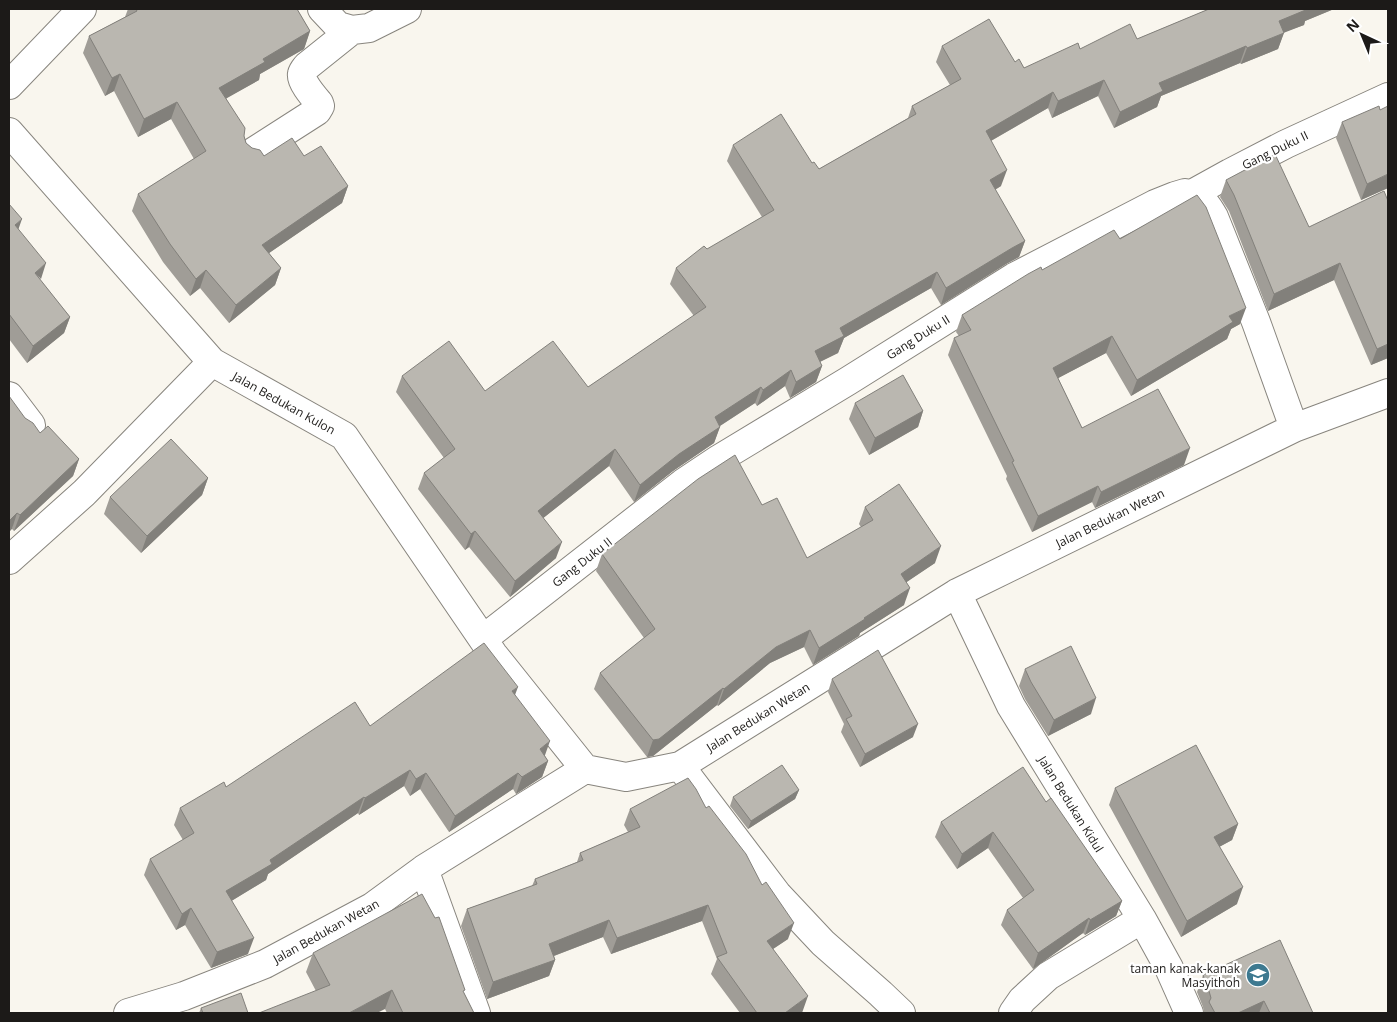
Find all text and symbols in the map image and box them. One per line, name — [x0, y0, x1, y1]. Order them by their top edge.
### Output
north arrow — [1337, 10, 1387, 60]
text: N — [1342, 14, 1363, 36]
street label: Gang Duku II — [1239, 127, 1311, 173]
street label: Gang Duku II — [883, 311, 953, 363]
street label: Jalan Bedukan Kulon — [229, 367, 338, 438]
street label: Jalan Bedukan Wetan — [1052, 484, 1167, 552]
street label: Gang Duku II — [548, 533, 616, 591]
street label: Jalan Bedukan Wetan — [702, 678, 813, 756]
street label: Jalan Bedukan Kidul — [1034, 752, 1108, 855]
street label: Jalan Bedukan Wetan — [269, 895, 382, 968]
place label: taman kanak-kanak Masyithoh — [1130, 960, 1241, 991]
school or university icon: taman kanak-kanak Masyithoh — [1245, 962, 1271, 988]

